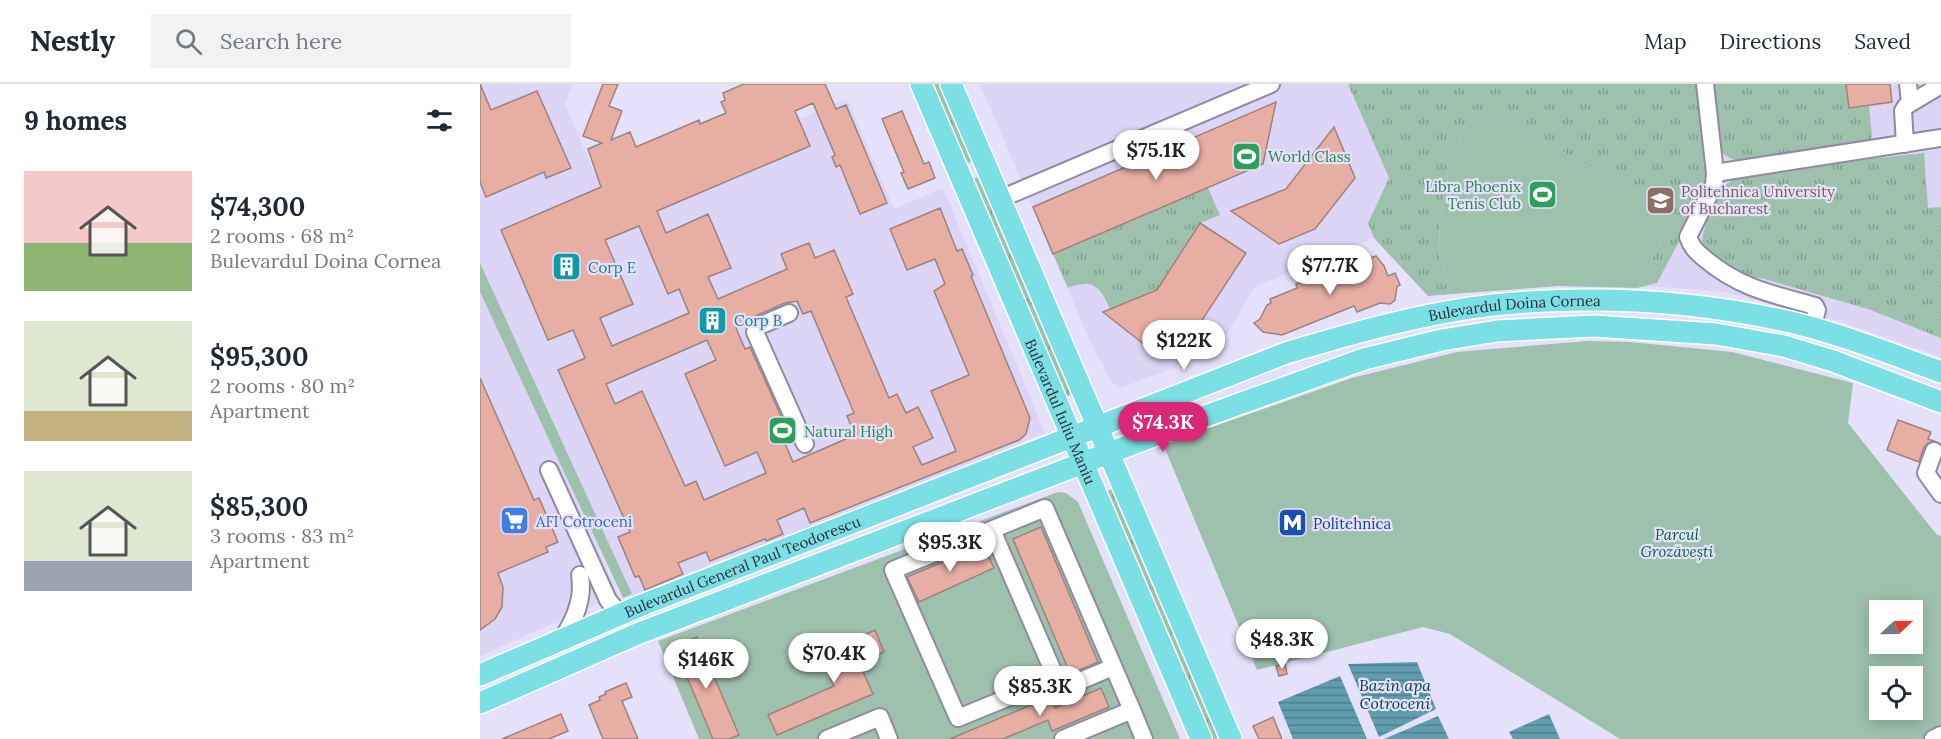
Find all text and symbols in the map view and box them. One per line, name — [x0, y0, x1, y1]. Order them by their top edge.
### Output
search box — [151, 14, 571, 68]
text: Nestly — [30, 23, 115, 59]
icon: search — [172, 25, 205, 58]
text: Search here — [220, 27, 342, 55]
text: Map — [1644, 28, 1687, 55]
text: Directions — [1720, 28, 1821, 55]
text: Saved — [1854, 28, 1911, 55]
text: 9 homes — [24, 104, 127, 137]
icon: filters — [423, 104, 456, 137]
pin: $75.1K — [1107, 130, 1205, 181]
text: $75.1K — [1127, 137, 1185, 162]
sports icon: World Class — [1231, 140, 1263, 172]
place label: World Class — [1268, 147, 1351, 166]
place label: Libra Phoenix Tenis Club — [1425, 177, 1521, 213]
sports icon: Libra Phoenix Tenis Club — [1526, 179, 1558, 211]
place label: Politehnica University of Bucharest — [1681, 182, 1835, 218]
school or university icon: Politehnica University of Bucharest — [1644, 184, 1676, 216]
text: $74,300 — [210, 190, 305, 223]
icon: home — [72, 195, 144, 267]
text: 2 rooms · 68 m² — [210, 223, 354, 248]
pin: $77.7K — [1281, 245, 1379, 296]
text: Bulevardul Doina Cornea — [210, 248, 441, 273]
building icon: Corp E — [551, 251, 583, 283]
text: $77.7K — [1301, 252, 1359, 277]
place label: Corp E — [588, 258, 636, 277]
street label: Bulevardul Doina Cornea — [1426, 291, 1601, 325]
building icon: Corp B — [697, 304, 729, 336]
place label: Corp B — [734, 311, 782, 330]
pin: $122K — [1142, 320, 1226, 371]
text: $122K — [1156, 327, 1212, 352]
street label: Bulevardul Iuliu Maniu — [1021, 336, 1100, 487]
text: $95,300 — [210, 340, 308, 373]
icon: home — [72, 345, 144, 417]
text: 2 rooms · 80 m² — [210, 373, 355, 398]
text: Apartment — [210, 398, 310, 423]
pin: $74.3K — [1114, 402, 1212, 453]
text: $74.3K — [1132, 409, 1194, 434]
sports icon: Natural High — [767, 415, 799, 447]
place label: Natural High — [804, 422, 893, 441]
text: $85,300 — [210, 490, 308, 523]
icon: home — [72, 495, 144, 567]
supermarket icon: AFI Cotroceni — [499, 505, 531, 537]
metro station icon: Politehnica — [1276, 507, 1308, 539]
street label: Bulevardul General Paul Teodorescu — [621, 511, 863, 621]
place label: AFI Cotroceni — [535, 512, 632, 531]
place label: Politehnica — [1313, 514, 1391, 533]
pin: $95.3K — [901, 522, 999, 573]
text: 3 rooms · 83 m² — [210, 523, 354, 548]
park label: Parcul Grozăvești — [1641, 525, 1714, 561]
text: $95.3K — [918, 529, 982, 554]
text: Apartment — [210, 548, 310, 573]
north arrow — [1869, 600, 1923, 654]
map controls — [1869, 600, 1923, 720]
pin: $48.3K — [1233, 619, 1331, 670]
text: $48.3K — [1250, 626, 1314, 651]
pin: $70.4K — [785, 633, 883, 684]
pin: $146K — [664, 639, 748, 690]
text: $70.4K — [802, 640, 866, 665]
text: $146K — [678, 646, 734, 671]
pin: $85.3K — [991, 666, 1089, 717]
button: locate — [1869, 666, 1923, 720]
text: $85.3K — [1008, 673, 1072, 698]
water label: Bazin apa Cotroceni — [1359, 675, 1431, 713]

